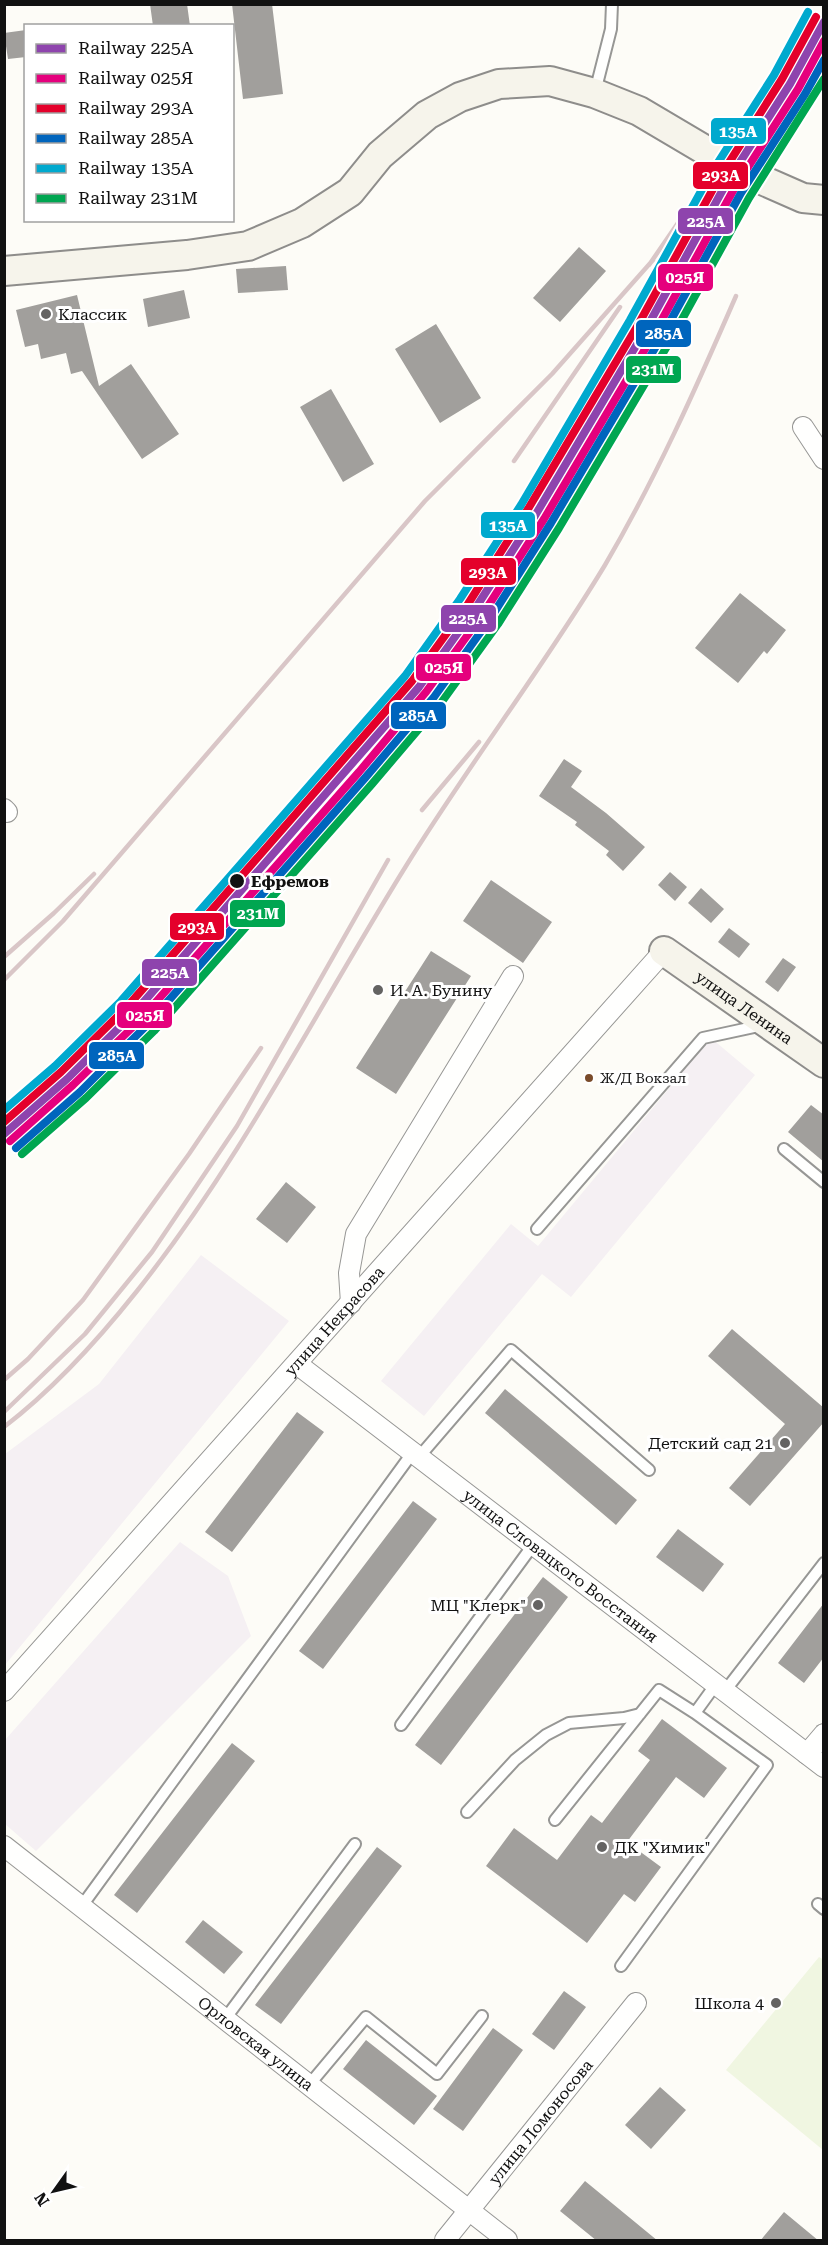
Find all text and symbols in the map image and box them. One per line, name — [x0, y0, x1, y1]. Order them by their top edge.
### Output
legend — [24, 24, 234, 222]
text: Railway 225А — [78, 37, 194, 58]
text: Railway 025Я — [78, 67, 193, 88]
text: Railway 293А — [78, 97, 194, 118]
line badge: 135А — [710, 117, 767, 145]
text: 135А — [719, 122, 758, 141]
text: Railway 285А — [78, 127, 194, 148]
text: Railway 135А — [78, 157, 194, 178]
line badge: 293А — [692, 161, 749, 190]
text: 293А — [702, 166, 741, 185]
text: Railway 231М — [78, 187, 198, 208]
line badge: 225А — [677, 207, 734, 235]
text: 225А — [687, 212, 726, 231]
line badge: 025Я — [657, 263, 714, 292]
text: 025Я — [666, 268, 704, 287]
place label: Классик — [58, 305, 127, 324]
marker: Классик — [39, 307, 53, 321]
line badge: 285А — [635, 319, 692, 348]
text: 285А — [645, 324, 684, 343]
line badge: 231М — [625, 355, 682, 384]
text: 231М — [632, 360, 674, 379]
line badge: 135А — [480, 511, 536, 539]
text: 135А — [489, 516, 528, 535]
line badge: 293А — [460, 557, 517, 586]
text: 293А — [469, 563, 508, 582]
line badge: 225А — [440, 604, 497, 633]
text: 225А — [449, 609, 488, 628]
line badge: 025Я — [415, 653, 472, 682]
text: 025Я — [425, 658, 463, 677]
line badge: 285А — [390, 701, 447, 730]
text: 285А — [399, 706, 438, 725]
marker: Ефремов — [228, 872, 246, 890]
place label: Ефремов — [251, 872, 329, 891]
line badge: 231М — [229, 899, 286, 928]
text: 231М — [237, 904, 279, 923]
line badge: 293А — [169, 912, 225, 941]
text: 293А — [178, 918, 217, 937]
line badge: 225А — [141, 958, 198, 987]
text: 225А — [151, 963, 190, 982]
street label: улица Ленина — [692, 967, 797, 1048]
place label: И. А. Бунину — [390, 981, 493, 1000]
marker: И. А. Бунину — [371, 983, 385, 997]
line badge: 025Я — [116, 1001, 173, 1029]
text: 025Я — [126, 1006, 164, 1025]
line badge: 285А — [88, 1041, 145, 1070]
text: 285А — [98, 1046, 137, 1065]
place label: Ж/Д Вокзал — [600, 1070, 686, 1086]
marker: Ж/Д Вокзал — [583, 1072, 595, 1084]
street label: улица Некрасова — [280, 1262, 388, 1379]
place label: Детский сад 21 — [648, 1434, 773, 1453]
marker: Детский сад 21 — [778, 1436, 792, 1450]
street label: улица Словацкого Восстания — [460, 1485, 662, 1646]
place label: МЦ "Клерк" — [430, 1596, 526, 1615]
marker: МЦ "Клерк" — [531, 1598, 545, 1612]
place label: ДК "Химик" — [614, 1838, 711, 1857]
marker: ДК "Химик" — [595, 1840, 609, 1854]
street label: Орловская улица — [194, 1992, 318, 2095]
place label: Школа 4 — [694, 1994, 764, 2013]
marker: Школа 4 — [769, 1996, 783, 2010]
street label: улица Ломоносова — [484, 2055, 597, 2188]
north arrow — [24, 2161, 84, 2221]
text: N — [31, 2189, 53, 2210]

